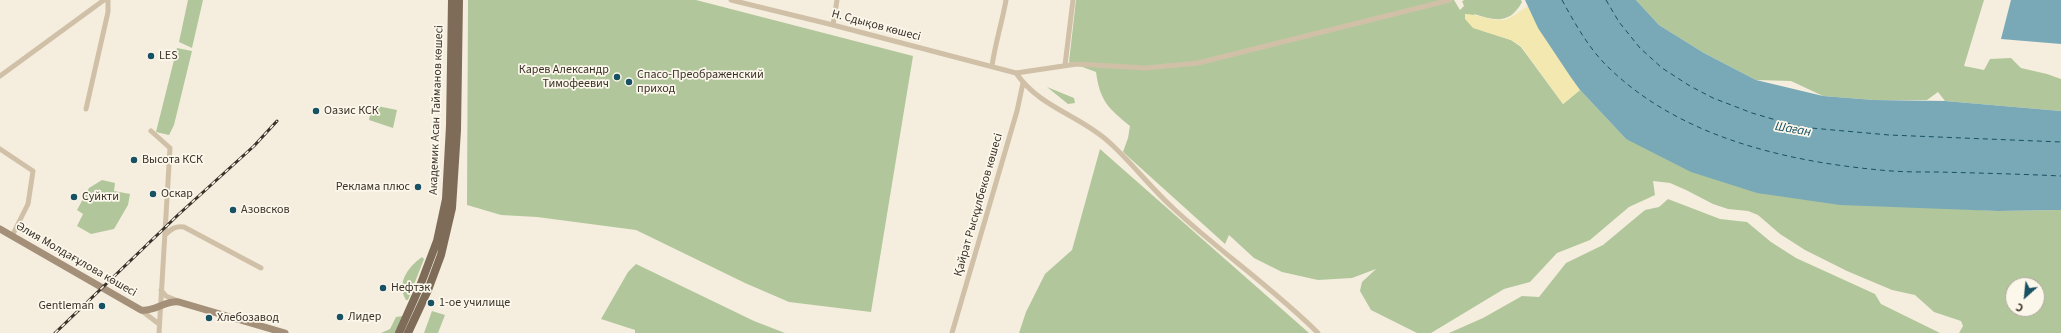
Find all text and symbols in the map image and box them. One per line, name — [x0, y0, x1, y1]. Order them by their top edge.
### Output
street label: Н. Сдықов көшесі — [830, 7, 922, 45]
street label: Академик Асан Тайманов көшесі — [427, 25, 447, 195]
place label: LES — [159, 49, 178, 63]
marker: LES — [146, 51, 156, 61]
place label: Карев Александр Тимофеевич — [519, 63, 609, 91]
place label: Спасо-Преображенский приход — [637, 68, 764, 96]
marker: Карев Александр Тимофеевич — [612, 72, 622, 82]
marker: Спасо-Преображенский приход — [624, 77, 634, 87]
place label: Оазис КСК — [324, 104, 379, 118]
marker: Оазис КСК — [311, 106, 321, 116]
water label: Шаған — [1774, 119, 1812, 141]
street label: Қайрат Рысқұлбеков көшесі — [952, 132, 1006, 278]
place label: Высота КСК — [142, 153, 203, 167]
marker: Высота КСК — [129, 155, 139, 165]
place label: Реклама плюс — [336, 180, 410, 194]
marker: Реклама плюс — [413, 182, 423, 192]
place label: Оскар — [161, 187, 193, 201]
marker: Оскар — [148, 189, 158, 199]
place label: Суйкти — [82, 190, 119, 204]
marker: Суйкти — [69, 192, 79, 202]
place label: Азовсков — [241, 203, 290, 217]
marker: Азовсков — [228, 205, 238, 215]
street label: Әлия Молдағұлова көшесі — [13, 219, 139, 301]
north arrow — [2005, 277, 2045, 317]
place label: Нефтэк — [391, 281, 430, 295]
marker: Нефтэк — [378, 283, 388, 293]
place label: 1-ое училище — [439, 296, 510, 310]
marker: 1-ое училище — [426, 298, 436, 308]
place label: Gentleman — [38, 299, 94, 313]
text: С — [2014, 299, 2026, 315]
marker: Gentleman — [97, 301, 107, 311]
place label: Лидер — [348, 310, 381, 324]
place label: Хлебозавод — [217, 311, 279, 325]
marker: Лидер — [335, 312, 345, 322]
marker: Хлебозавод — [204, 313, 214, 323]

